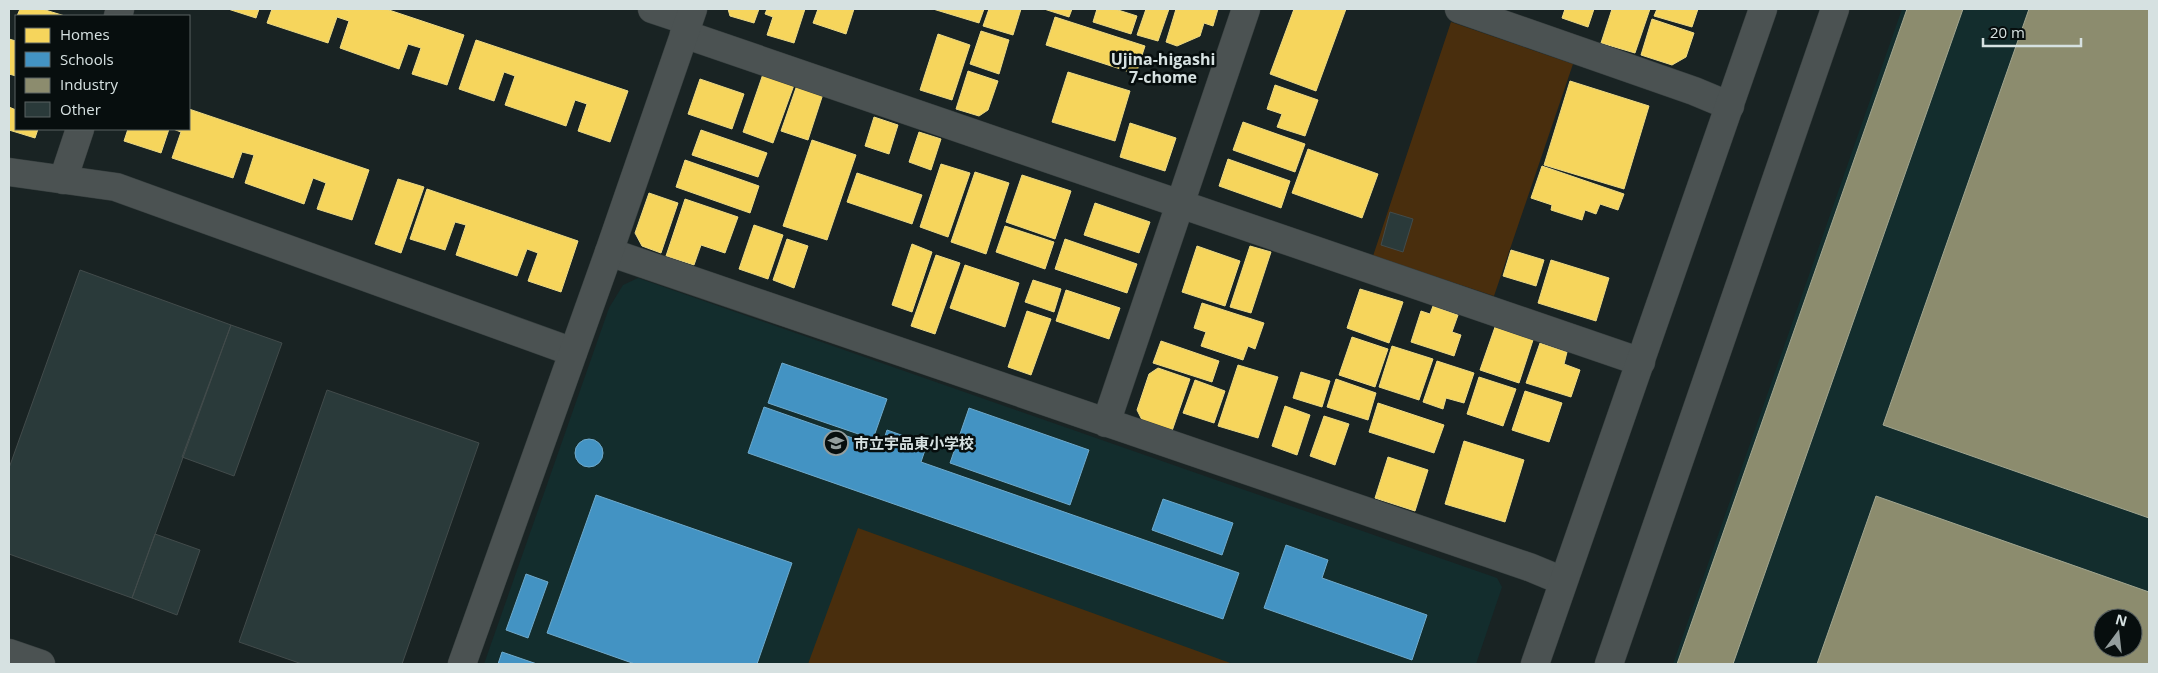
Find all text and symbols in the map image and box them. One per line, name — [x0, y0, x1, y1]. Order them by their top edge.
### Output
legend — [15, 15, 190, 130]
scale bar — [1983, 15, 2080, 47]
text: 20 m — [1990, 22, 2025, 42]
text: Homes — [60, 24, 110, 44]
district label: Ujina-higashi 7-chome — [1111, 48, 1215, 88]
text: Schools — [60, 49, 114, 69]
text: Industry — [60, 74, 118, 94]
text: Other — [60, 99, 101, 119]
school or university icon: 市立宇品東小学校 — [823, 430, 849, 456]
place label: 市立宇品東小学校 — [854, 433, 974, 453]
north arrow — [2093, 608, 2143, 658]
text: N — [2114, 609, 2129, 631]

